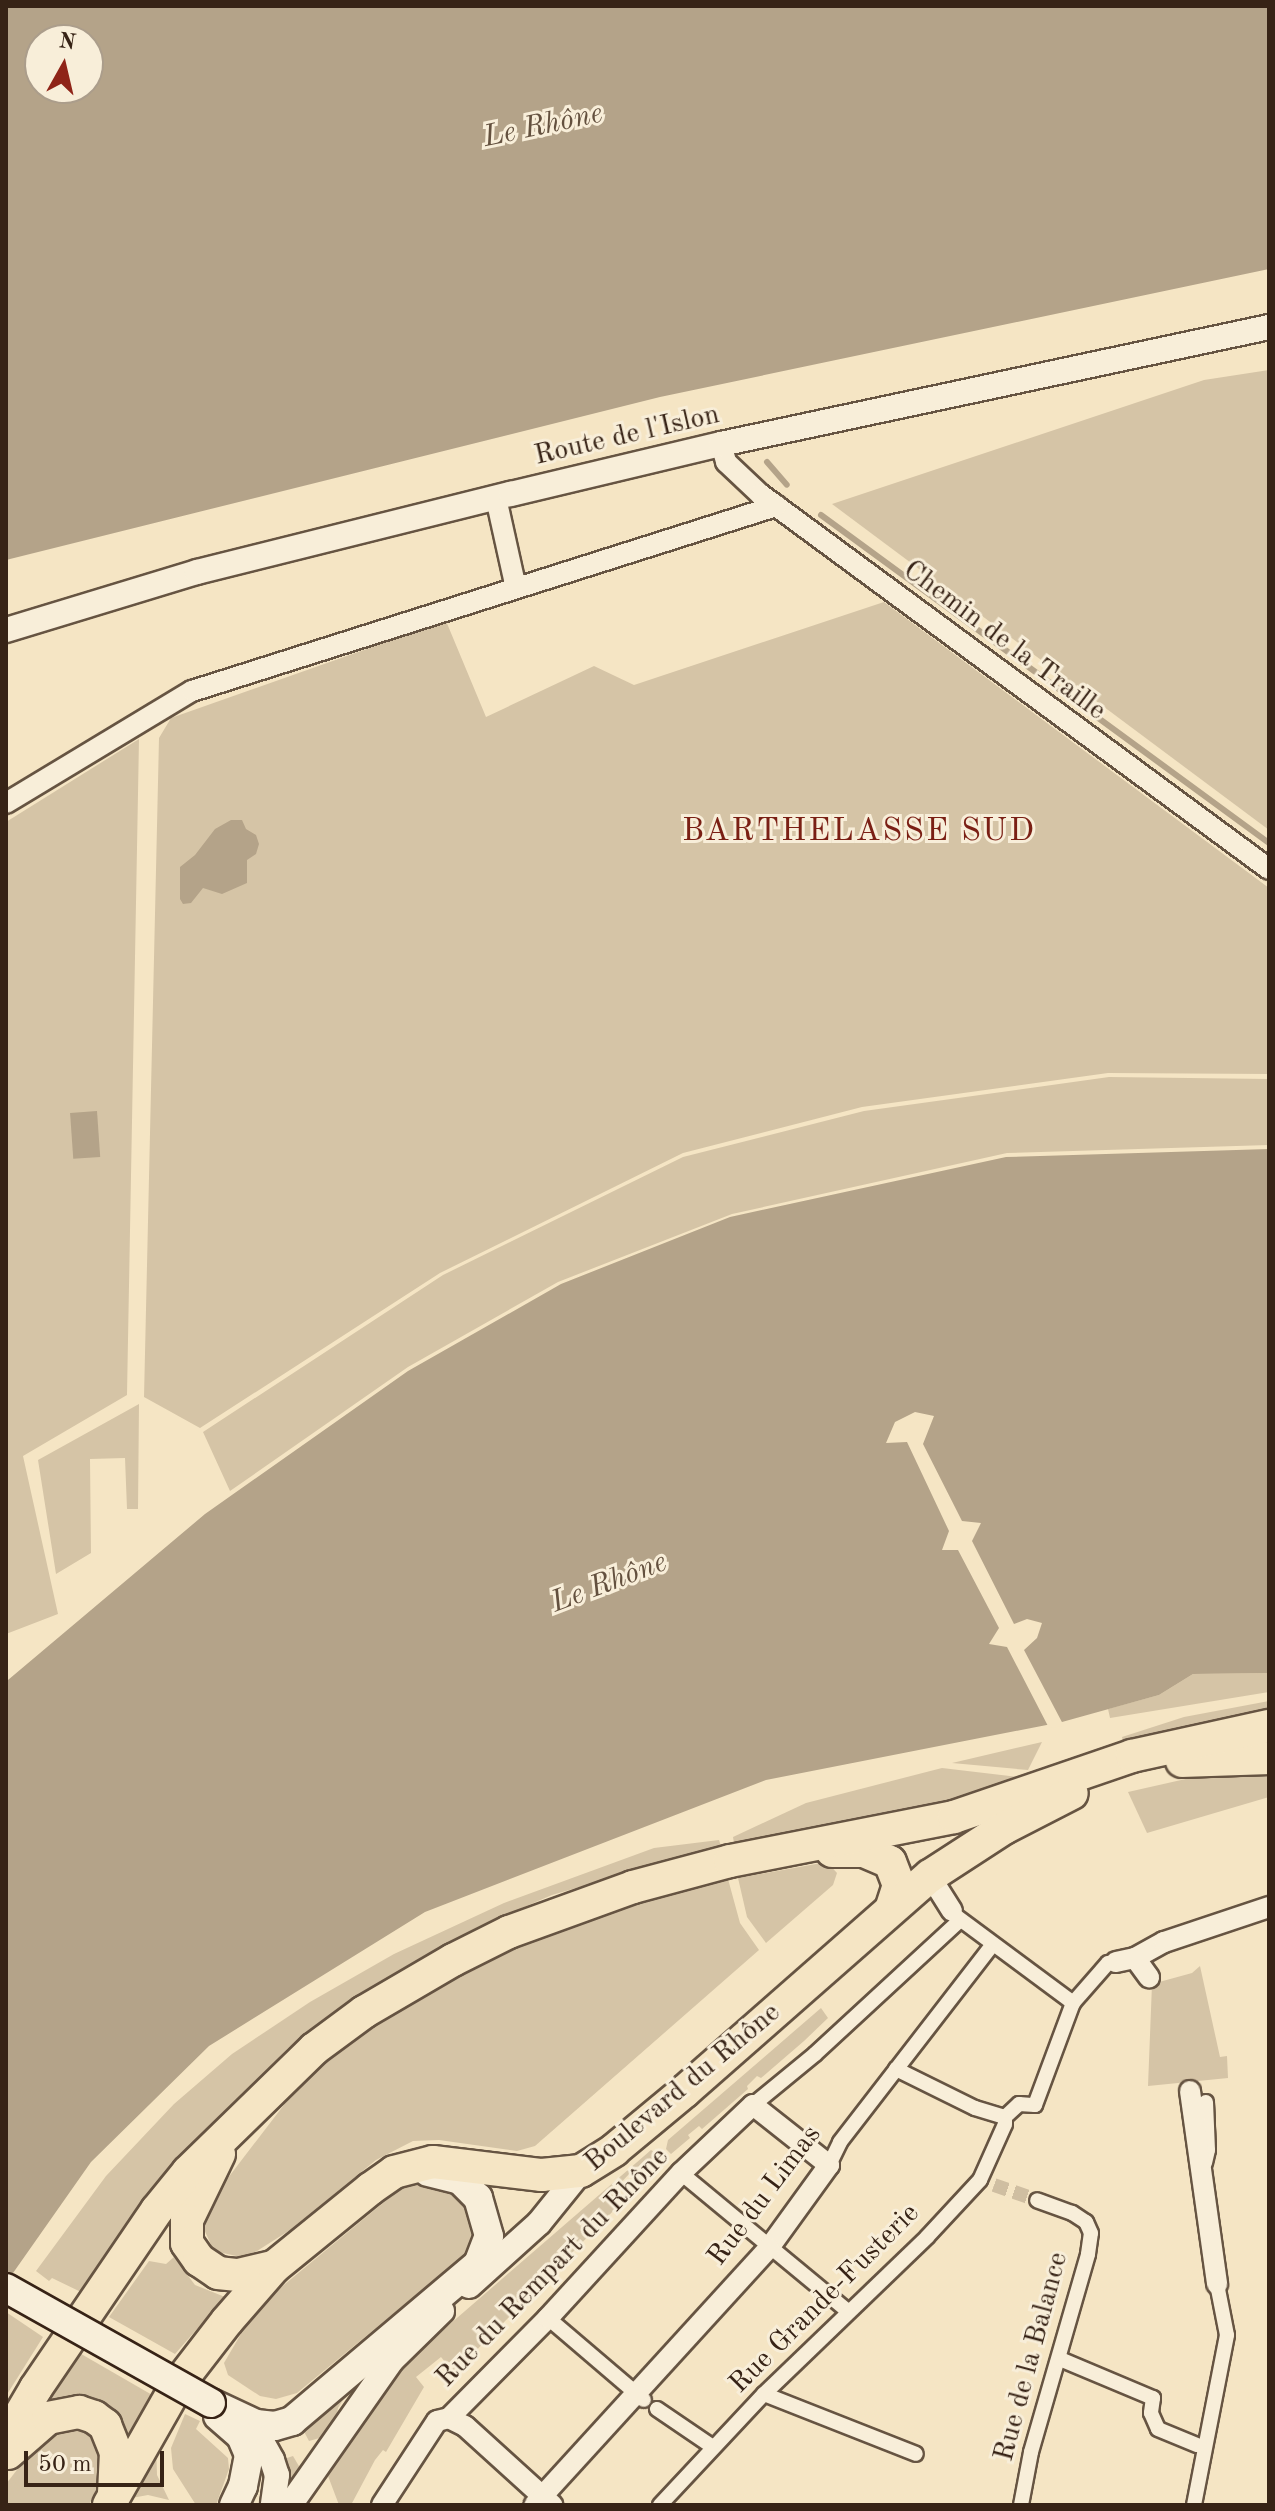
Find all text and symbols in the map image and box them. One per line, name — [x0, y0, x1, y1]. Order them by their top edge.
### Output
north arrow — [24, 24, 104, 104]
text: N — [57, 30, 77, 54]
water label: Le Rhône — [480, 96, 606, 156]
street label: Route de l'Islon — [531, 398, 723, 474]
street label: Chemin de la Traille — [896, 554, 1112, 728]
district label: BARTHELASSE SUD — [682, 813, 1036, 851]
water label: Le Rhône — [546, 1544, 672, 1622]
street label: Boulevard du Rhône — [578, 1996, 788, 2180]
street label: Rue du Limas — [701, 2119, 829, 2273]
street label: Rue du Rempart du Rhône — [430, 2141, 676, 2395]
street label: Rue Grande-Fusterie — [723, 2197, 927, 2401]
street label: Rue de la Balance — [988, 2249, 1076, 2465]
scale bar — [28, 2435, 168, 2485]
text: 50 m — [38, 2453, 92, 2477]

